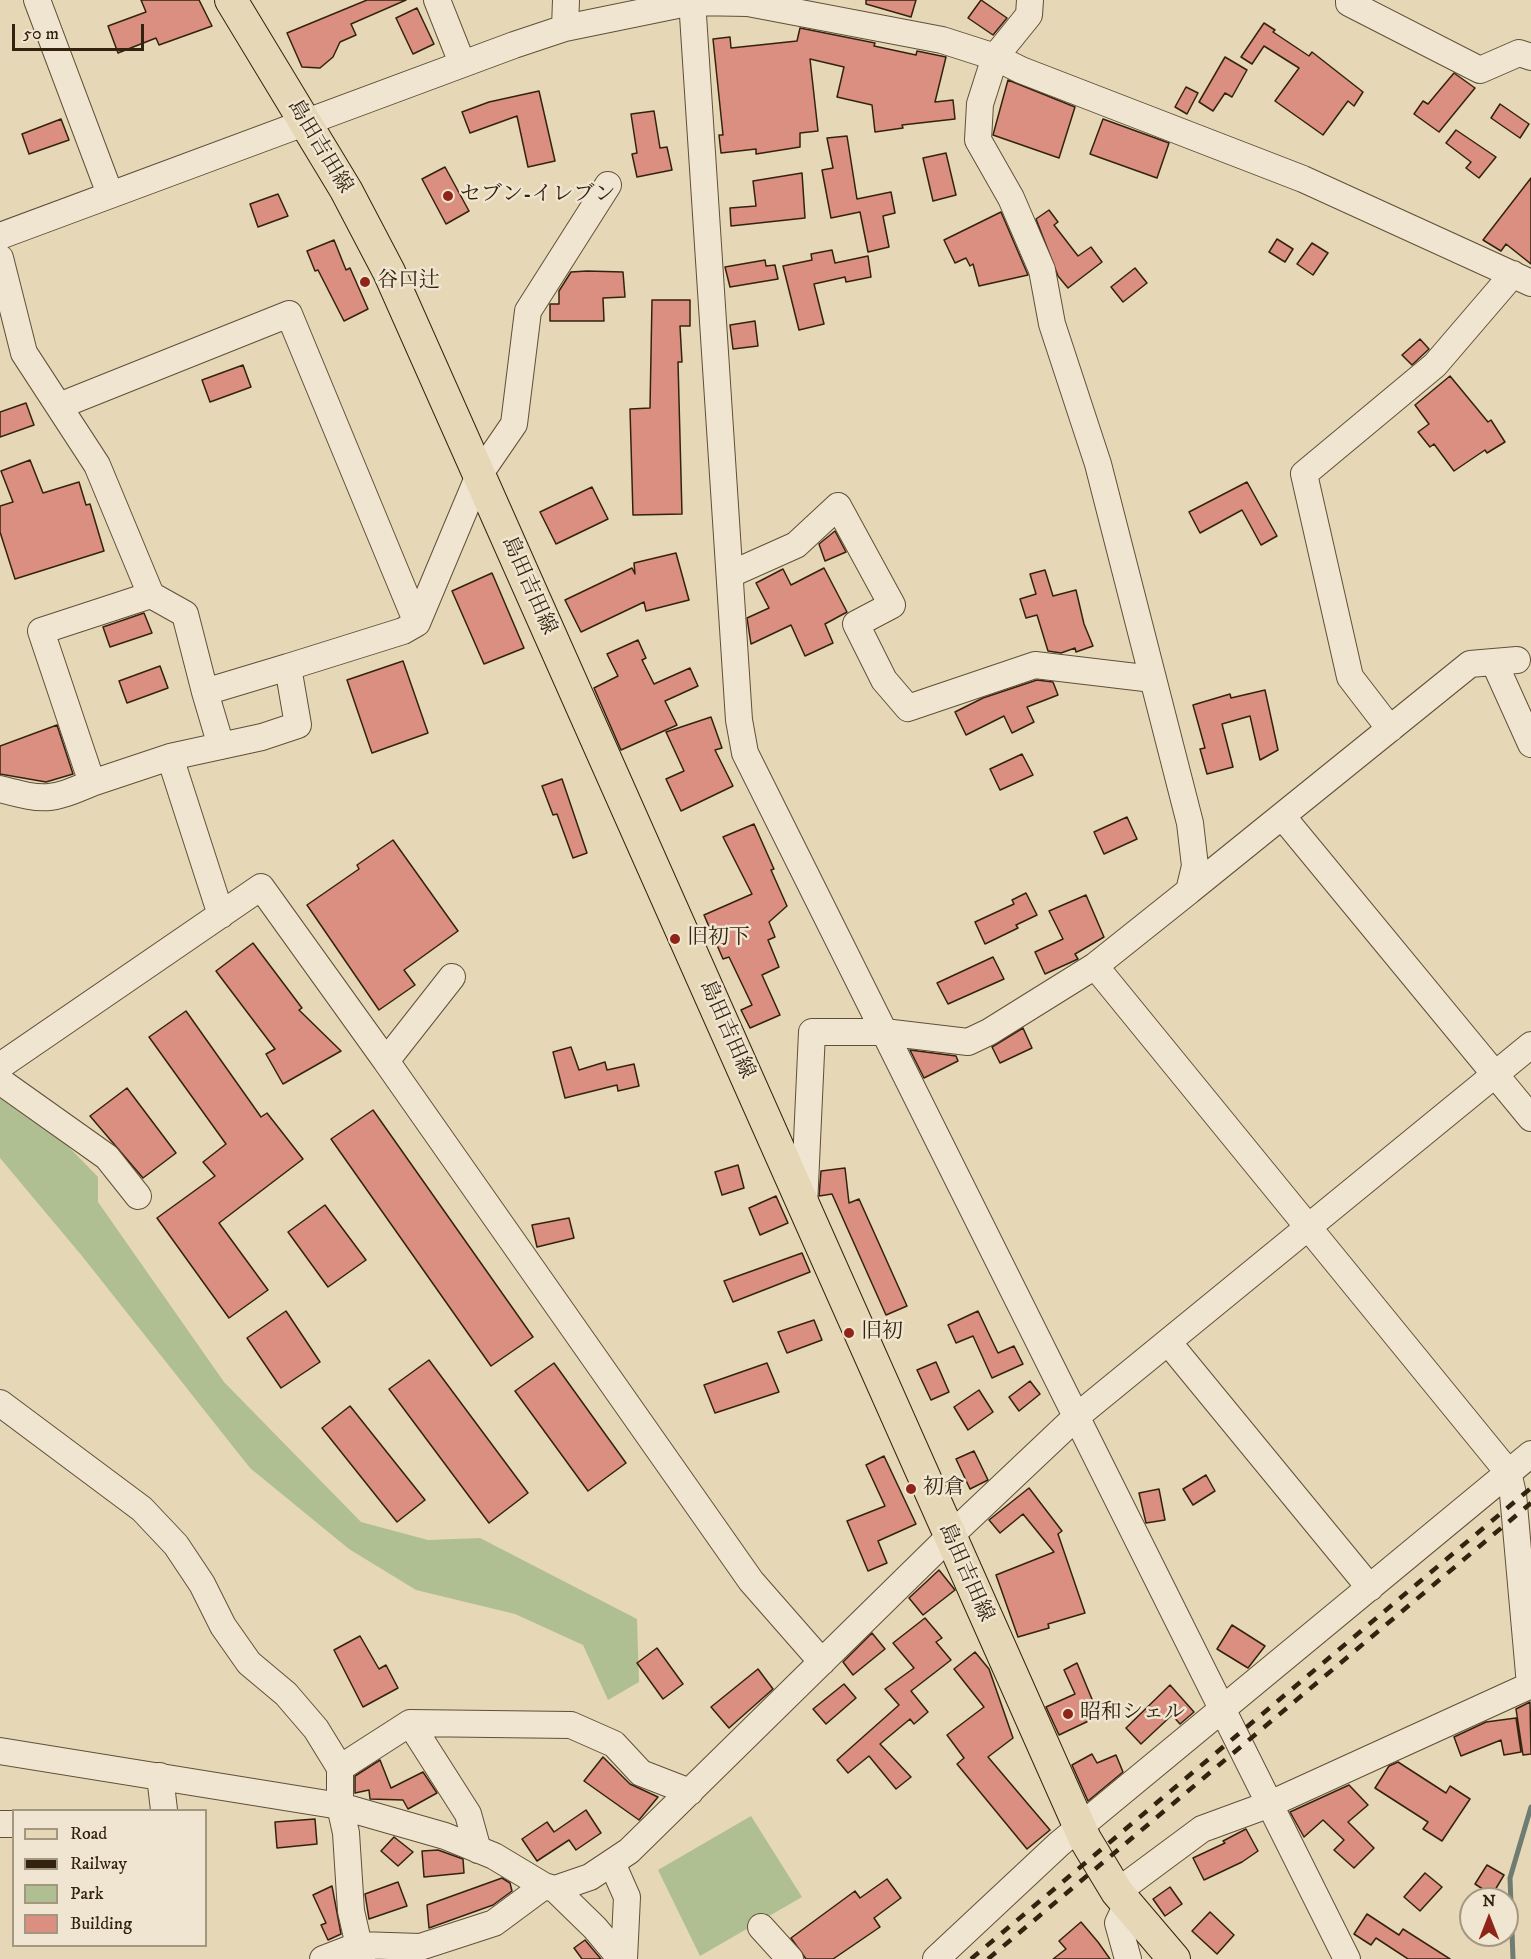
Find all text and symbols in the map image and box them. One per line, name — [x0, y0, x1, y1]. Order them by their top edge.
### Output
scale bar — [15, 12, 147, 50]
text: 50 m — [23, 23, 59, 45]
street label: 島田吉田線 — [281, 96, 357, 198]
place label: セブン-イレブン — [460, 183, 616, 209]
marker: セブン-イレブン — [441, 189, 455, 203]
place label: 谷口辻 — [377, 269, 440, 295]
marker: 谷口辻 — [358, 275, 372, 289]
street label: 島田吉田線 — [495, 533, 561, 639]
place label: 旧初下 — [687, 926, 750, 952]
marker: 旧初下 — [668, 932, 682, 946]
street label: 島田吉田線 — [693, 977, 759, 1083]
place label: 旧初 — [861, 1320, 903, 1346]
marker: 旧初 — [842, 1326, 856, 1340]
place label: 初倉 — [923, 1476, 965, 1502]
marker: 初倉 — [904, 1482, 918, 1496]
street label: 島田吉田線 — [932, 1520, 998, 1626]
place label: 昭和シェル — [1080, 1701, 1185, 1727]
marker: 昭和シェル — [1061, 1707, 1075, 1721]
legend — [12, 1809, 207, 1947]
text: Road — [70, 1823, 107, 1845]
text: Railway — [70, 1853, 127, 1875]
text: Park — [70, 1883, 104, 1905]
north arrow — [1459, 1887, 1519, 1947]
text: N — [1482, 1891, 1496, 1911]
text: Building — [70, 1913, 132, 1935]

